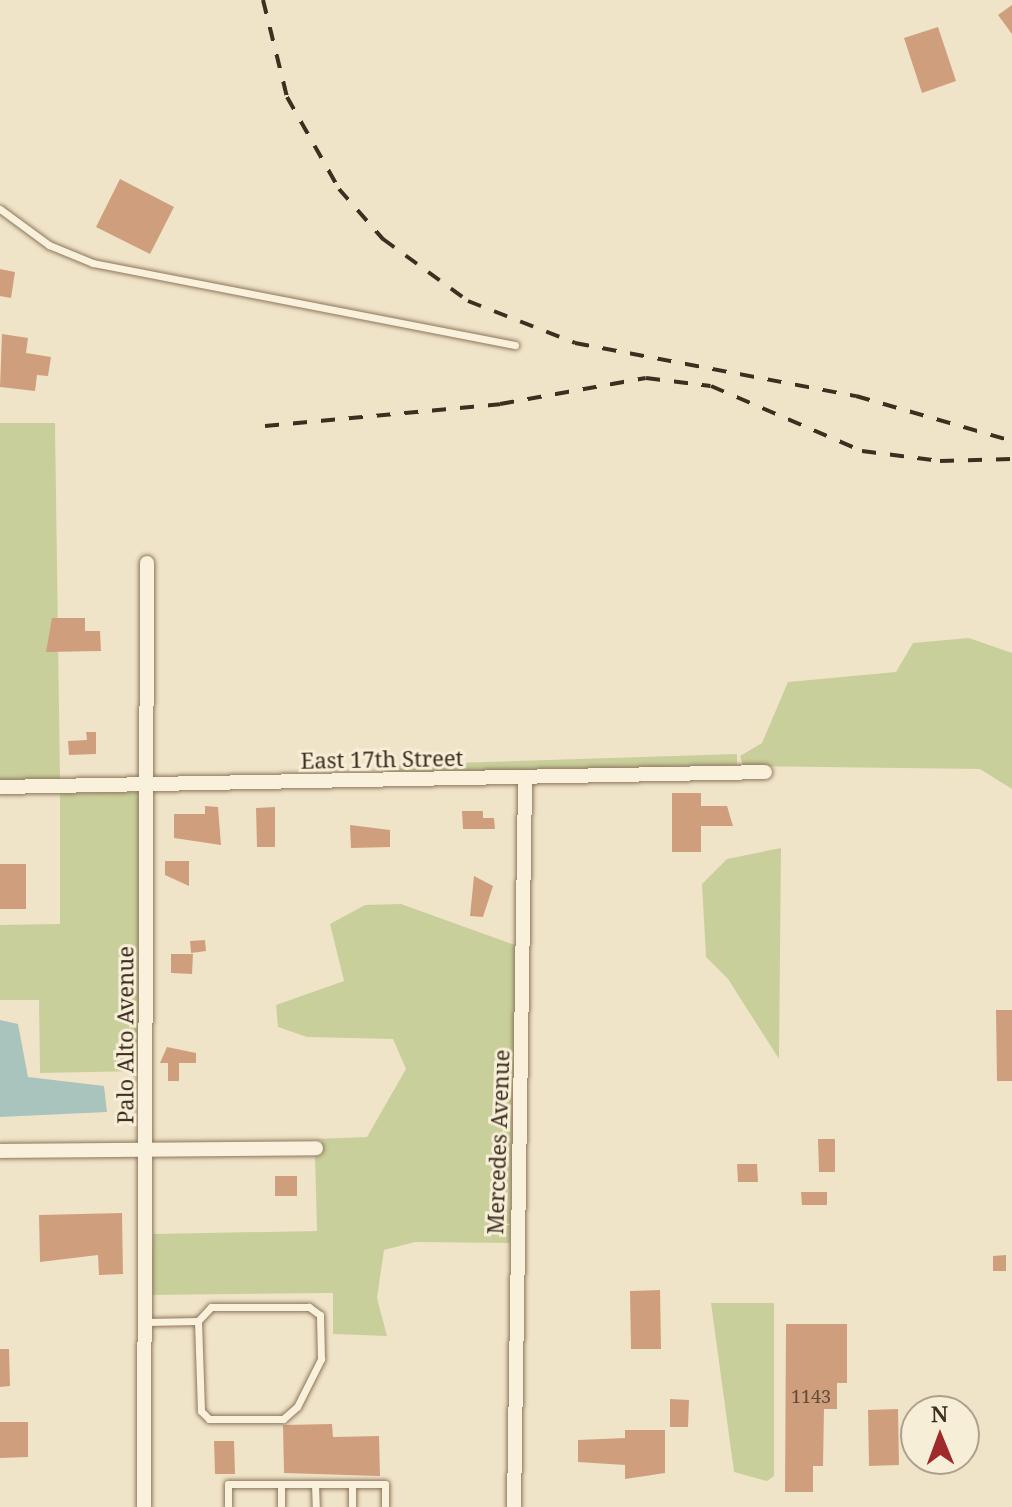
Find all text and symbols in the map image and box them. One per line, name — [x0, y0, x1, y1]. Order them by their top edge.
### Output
street label: East 17th Street — [300, 744, 464, 774]
street label: Palo Alto Avenue — [112, 946, 138, 1124]
street label: Mercedes Avenue — [482, 1049, 514, 1235]
house number: 1143 — [791, 1385, 831, 1407]
north arrow — [900, 1395, 980, 1475]
text: N — [931, 1398, 949, 1428]

